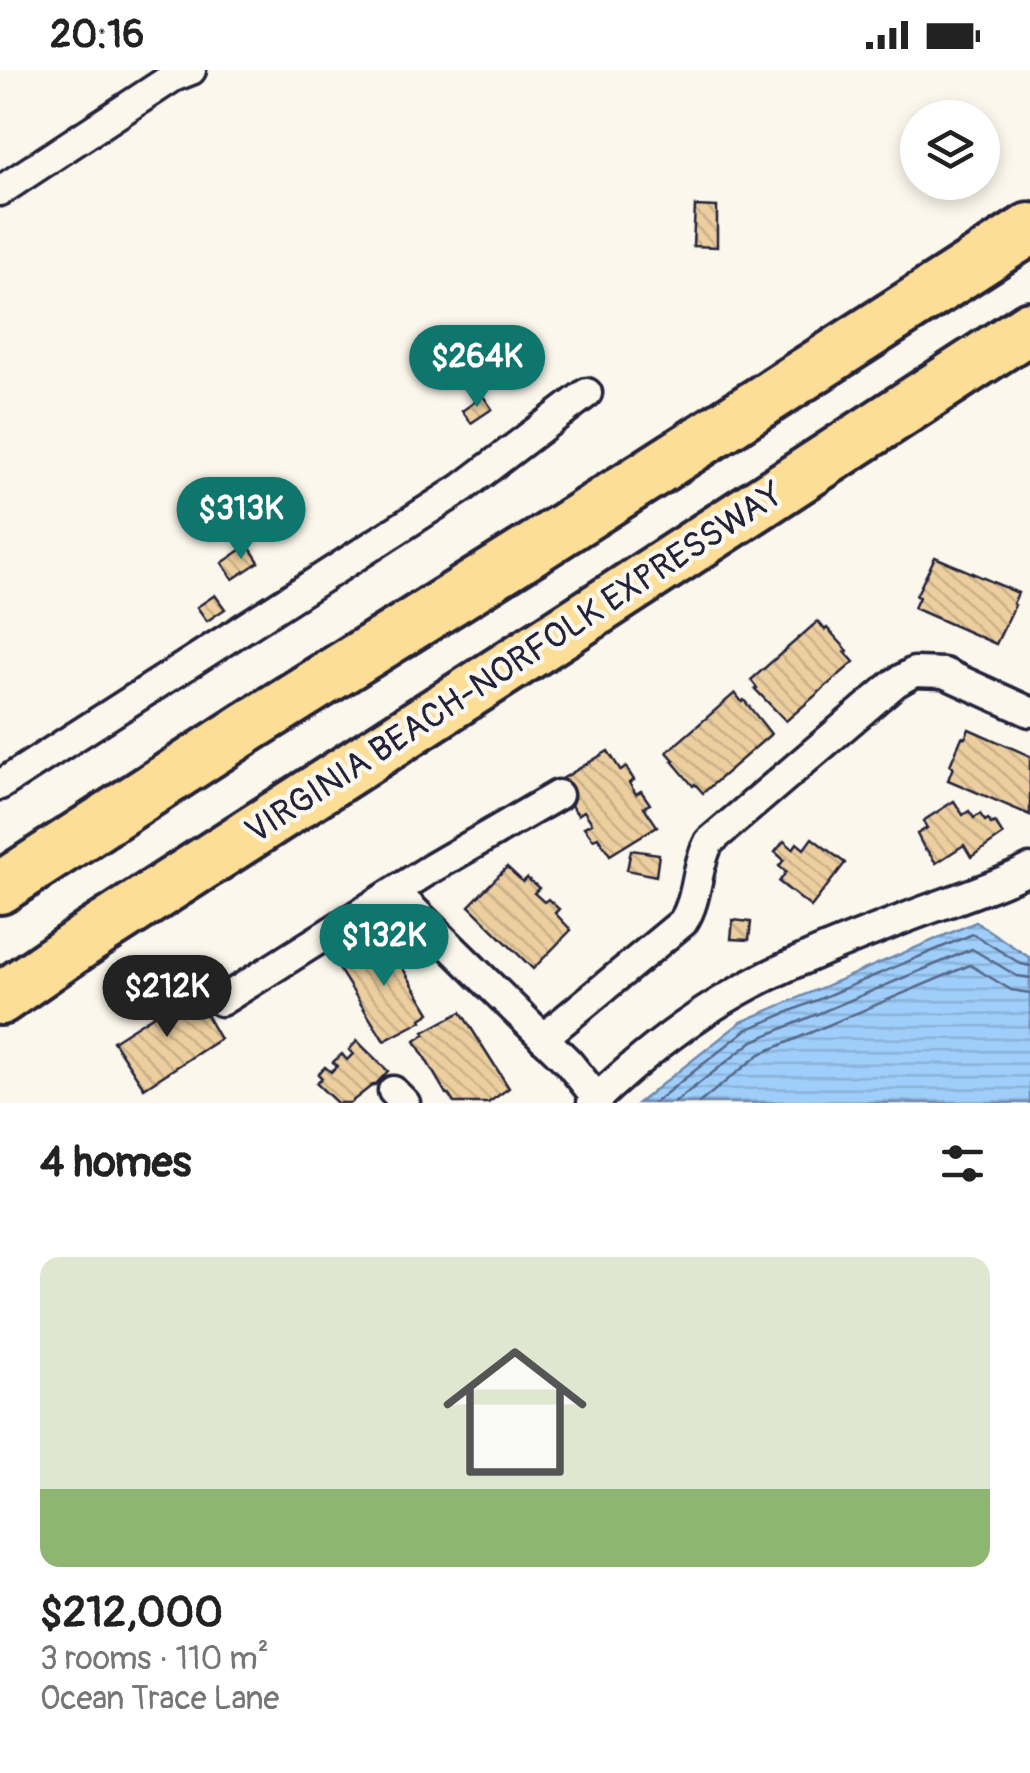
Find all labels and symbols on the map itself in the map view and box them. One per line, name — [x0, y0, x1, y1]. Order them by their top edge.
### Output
pin: $264K — [407, 325, 547, 410]
street label: VIRGINIA BEACH-NORFOLK EXPRESSWAY — [237, 472, 792, 854]
pin: $313K — [171, 477, 311, 562]
pin: $132K — [314, 904, 454, 989]
pin: $212K — [97, 955, 237, 1040]

